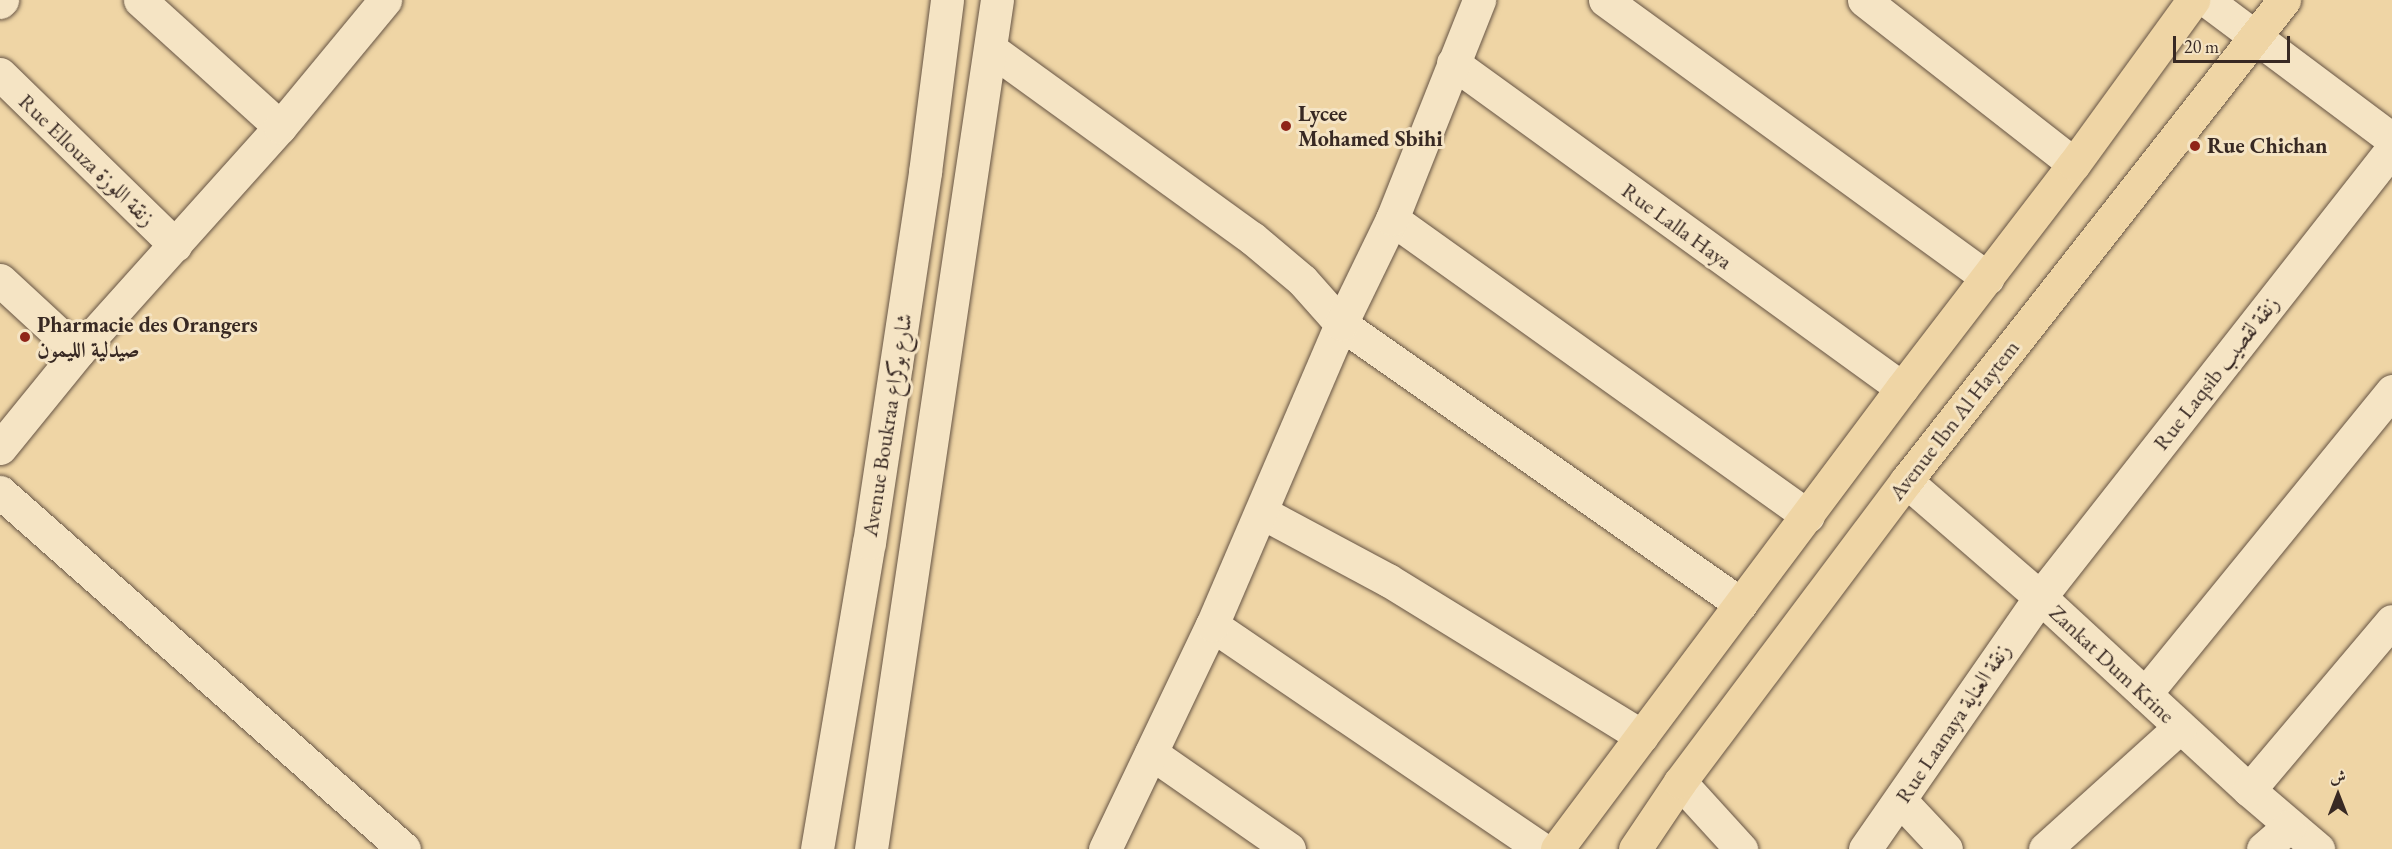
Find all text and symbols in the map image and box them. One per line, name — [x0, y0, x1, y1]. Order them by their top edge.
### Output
scale bar — [2176, 24, 2293, 62]
text: 20 m — [2184, 35, 2219, 58]
street label: Rue Ellouza زنقة اللوزة — [13, 88, 161, 232]
place label: Lycee Mohamed Sbihi — [1298, 100, 1443, 152]
marker: Lycee Mohamed Sbihi — [1279, 119, 1293, 133]
place label: Rue Chichan — [2207, 133, 2328, 159]
marker: Rue Chichan — [2188, 139, 2202, 153]
street label: Rue Lalla Haya — [1617, 177, 1737, 275]
street label: Rue Laqsib زنقة لقصيب — [2148, 291, 2284, 455]
place label: Pharmacie des Orangers صيدلية الليمون — [37, 311, 258, 362]
street label: Avenue Boukraa شارع بوكراع — [856, 311, 918, 539]
marker: Pharmacie des Orangers صيدلية الليمون — [18, 330, 32, 344]
street label: Avenue Ibn Al Haytem — [1883, 335, 2025, 505]
street label: Zankat Dum Krine — [2044, 599, 2180, 729]
street label: Rue Laanaya زنقة العناية — [1890, 638, 2016, 808]
north arrow — [2308, 765, 2368, 825]
text: ش — [2330, 766, 2346, 787]

